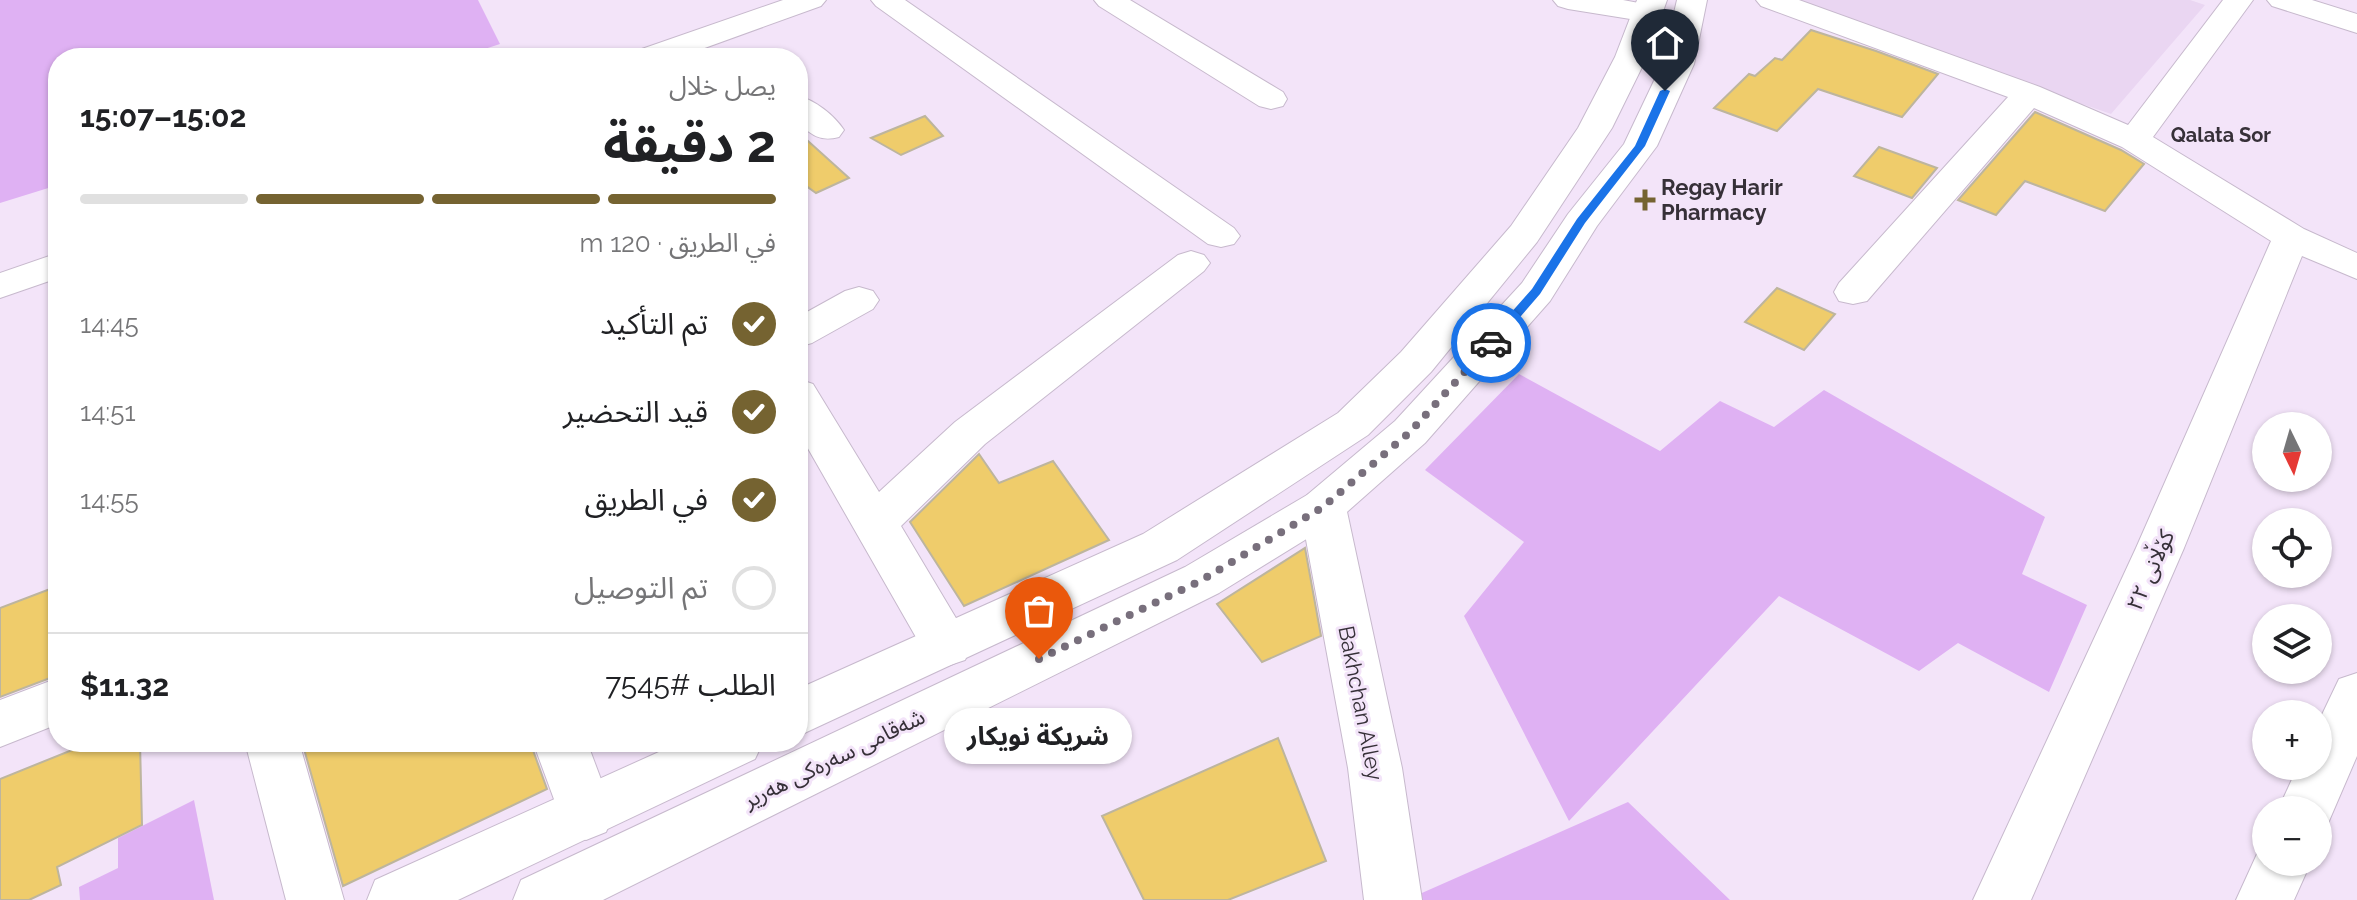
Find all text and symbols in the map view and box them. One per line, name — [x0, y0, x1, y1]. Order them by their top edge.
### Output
pin — [1631, 9, 1699, 91]
icon: home — [1643, 21, 1687, 65]
text: يصل خلال — [669, 71, 776, 101]
text: 15:02–15:07 — [80, 99, 246, 134]
text: 2 دقيقة — [603, 113, 776, 174]
district label: Qalata Sor — [2171, 123, 2271, 147]
place label: Regay Harir Pharmacy — [1661, 174, 1783, 225]
marker: Regay Harir Pharmacy — [1636, 191, 1654, 209]
text: في الطريق · 120 m — [580, 228, 776, 258]
icon: check — [732, 302, 776, 346]
courier — [1451, 303, 1531, 383]
text: تم التأكيد — [600, 306, 708, 341]
text: 14:45 — [80, 309, 139, 339]
icon: car — [1469, 321, 1513, 365]
icon: check — [732, 390, 776, 434]
text: قيد التحضير — [563, 394, 708, 429]
text: 14:51 — [80, 397, 136, 427]
north arrow — [2252, 412, 2332, 492]
map controls — [2252, 412, 2332, 876]
icon: check — [732, 478, 776, 522]
text: في الطريق — [584, 482, 708, 517]
text: 14:55 — [80, 485, 139, 515]
button: locate — [2252, 508, 2332, 588]
street label: کۆڵانی ٢٢ — [2119, 524, 2180, 614]
text: تم التوصيل — [574, 570, 708, 605]
pin — [1005, 577, 1073, 659]
icon: bag — [1017, 589, 1061, 633]
button: layers — [2252, 604, 2332, 684]
street label: Bakhchan Alley — [1333, 623, 1389, 783]
text: الطلب #7545 — [605, 667, 776, 702]
text: $11.32 — [80, 668, 169, 703]
button: + — [2252, 700, 2332, 780]
street label: شەقامی سەرەکی هەریر — [738, 703, 929, 815]
callout: شريكة نويكار — [945, 707, 1133, 763]
text: شريكة نويكار — [967, 721, 1109, 751]
button: − — [2252, 796, 2332, 876]

